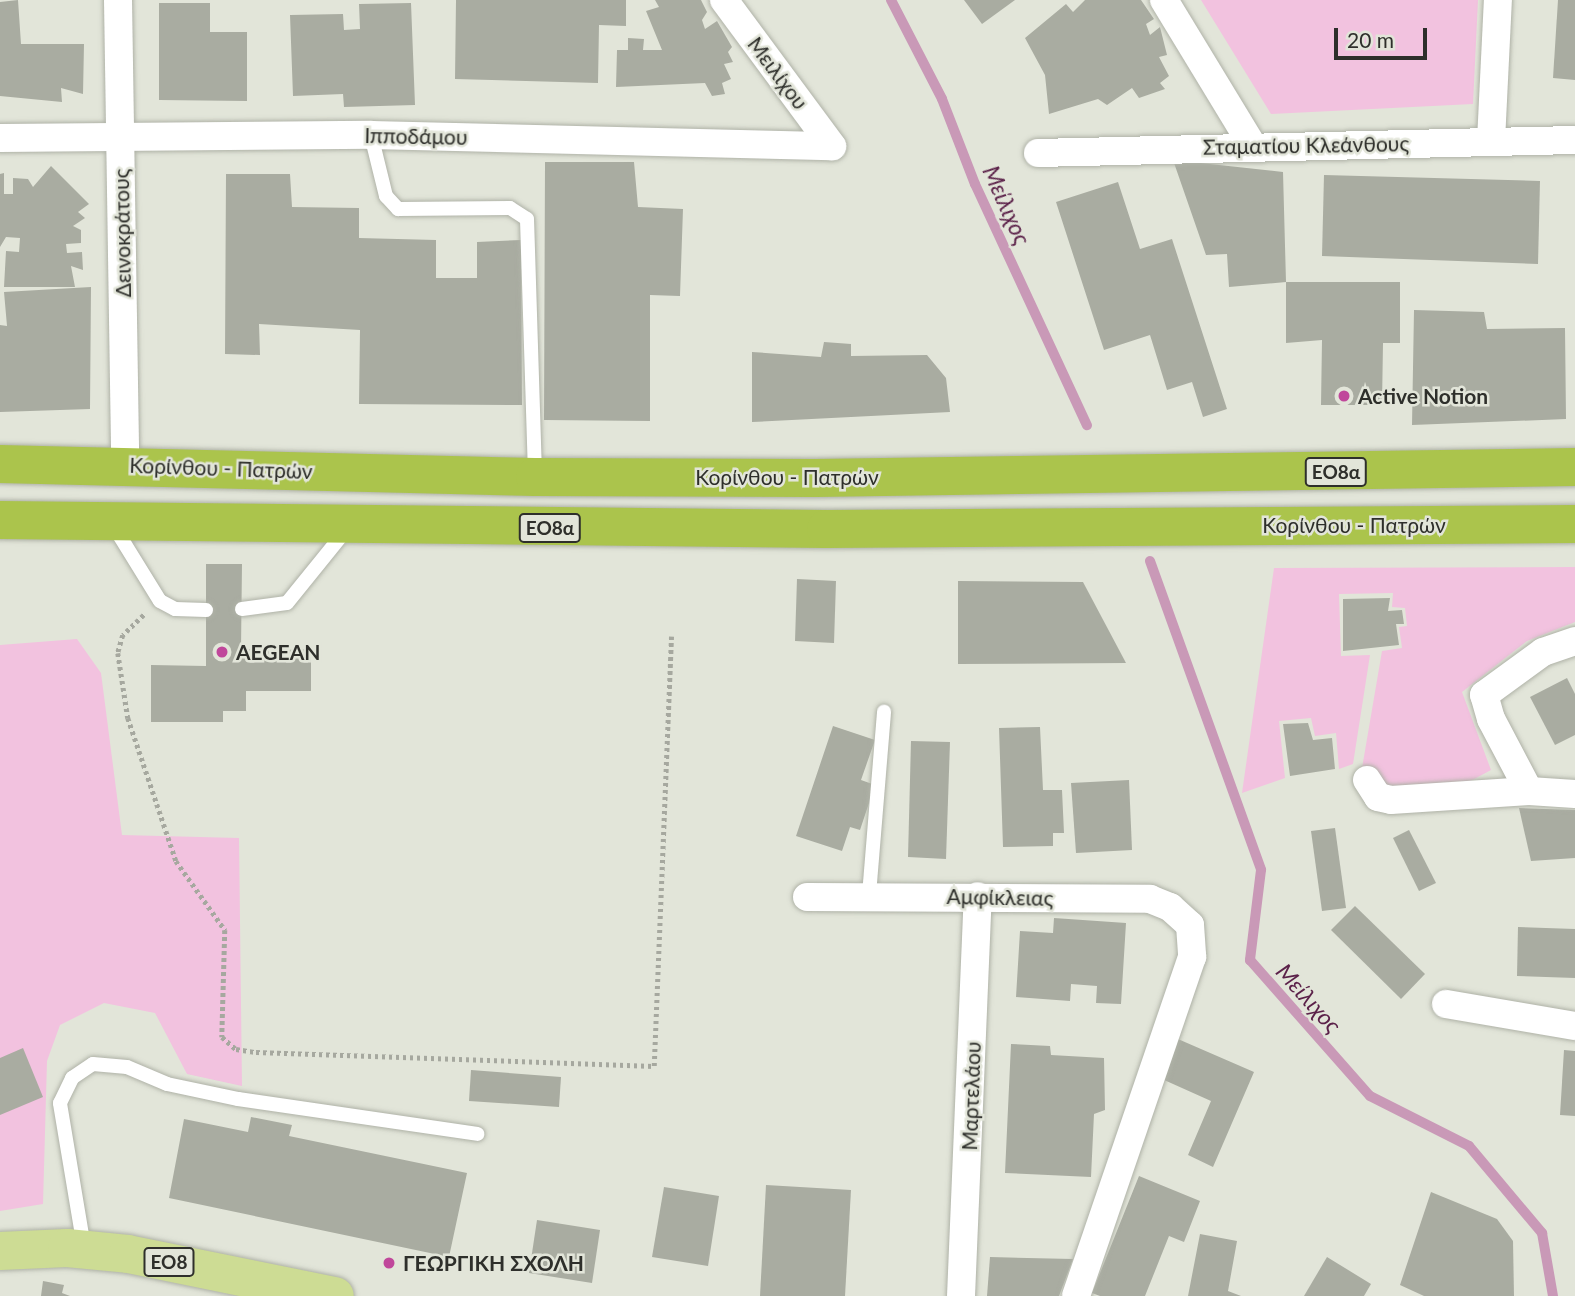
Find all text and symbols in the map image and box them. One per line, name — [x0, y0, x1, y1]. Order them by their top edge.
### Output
scale bar — [1337, 14, 1430, 58]
text: 20 m — [1347, 27, 1394, 52]
street label: Μειλίχου — [743, 32, 813, 114]
street label: Ιπποδάμου — [364, 123, 468, 149]
street label: Σταματίου Κλεάνθους — [1203, 131, 1409, 159]
water label: Μείλιχος — [977, 161, 1037, 249]
street label: Δεινοκράτους — [108, 168, 136, 298]
place label: Active Notion — [1358, 383, 1488, 409]
marker: Active Notion — [1336, 388, 1352, 404]
street label: Κορίνθου - Πατρών — [129, 452, 313, 484]
road number: ΕΟ8α — [1304, 457, 1368, 488]
street label: Κορίνθου - Πατρών — [695, 464, 879, 490]
road number: ΕΟ8α — [518, 512, 582, 544]
street label: Κορίνθου - Πατρών — [1262, 512, 1446, 538]
place label: AEGEAN — [236, 639, 320, 665]
marker: AEGEAN — [214, 644, 230, 660]
street label: Αμφίκλειας — [946, 883, 1054, 911]
water label: Μείλιχος — [1271, 958, 1347, 1038]
street label: Μαρτελάου — [957, 1041, 985, 1151]
road number: ΕΟ8 — [143, 1246, 195, 1278]
place label: ΓΕΩΡΓΙΚΗ ΣΧΟΛΗ — [403, 1250, 584, 1276]
marker: ΓΕΩΡΓΙΚΗ ΣΧΟΛΗ — [381, 1255, 397, 1271]

